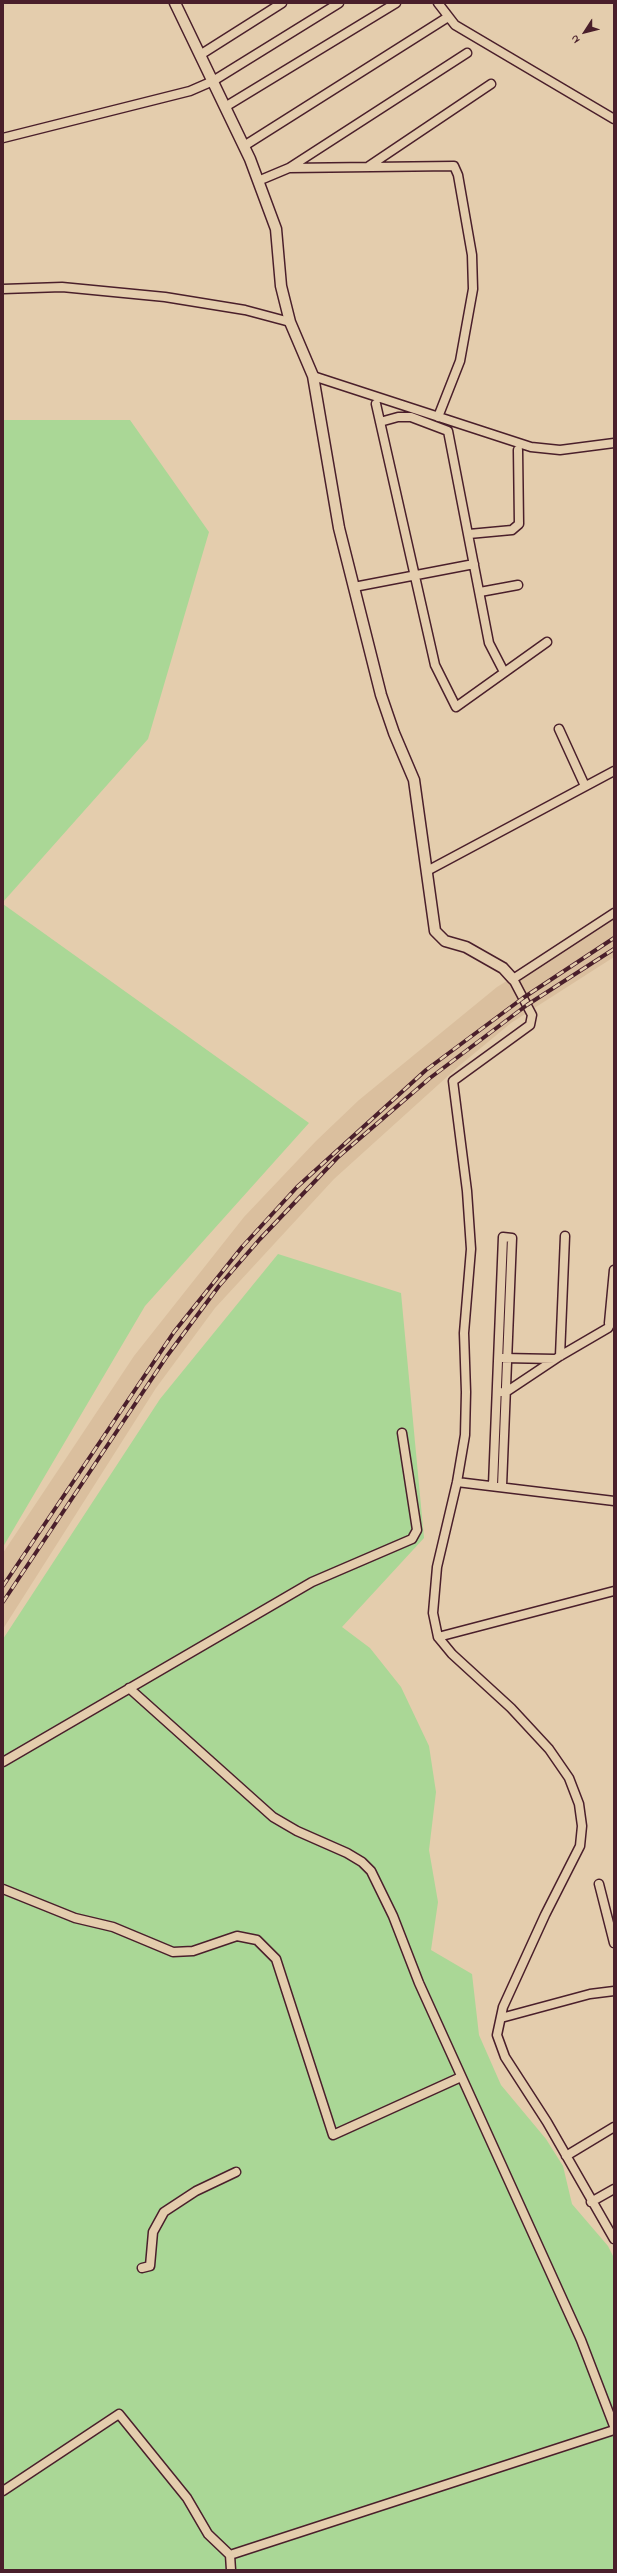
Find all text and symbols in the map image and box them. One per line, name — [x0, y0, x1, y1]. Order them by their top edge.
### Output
north arrow — [565, 12, 605, 52]
text: N — [567, 31, 584, 47]

